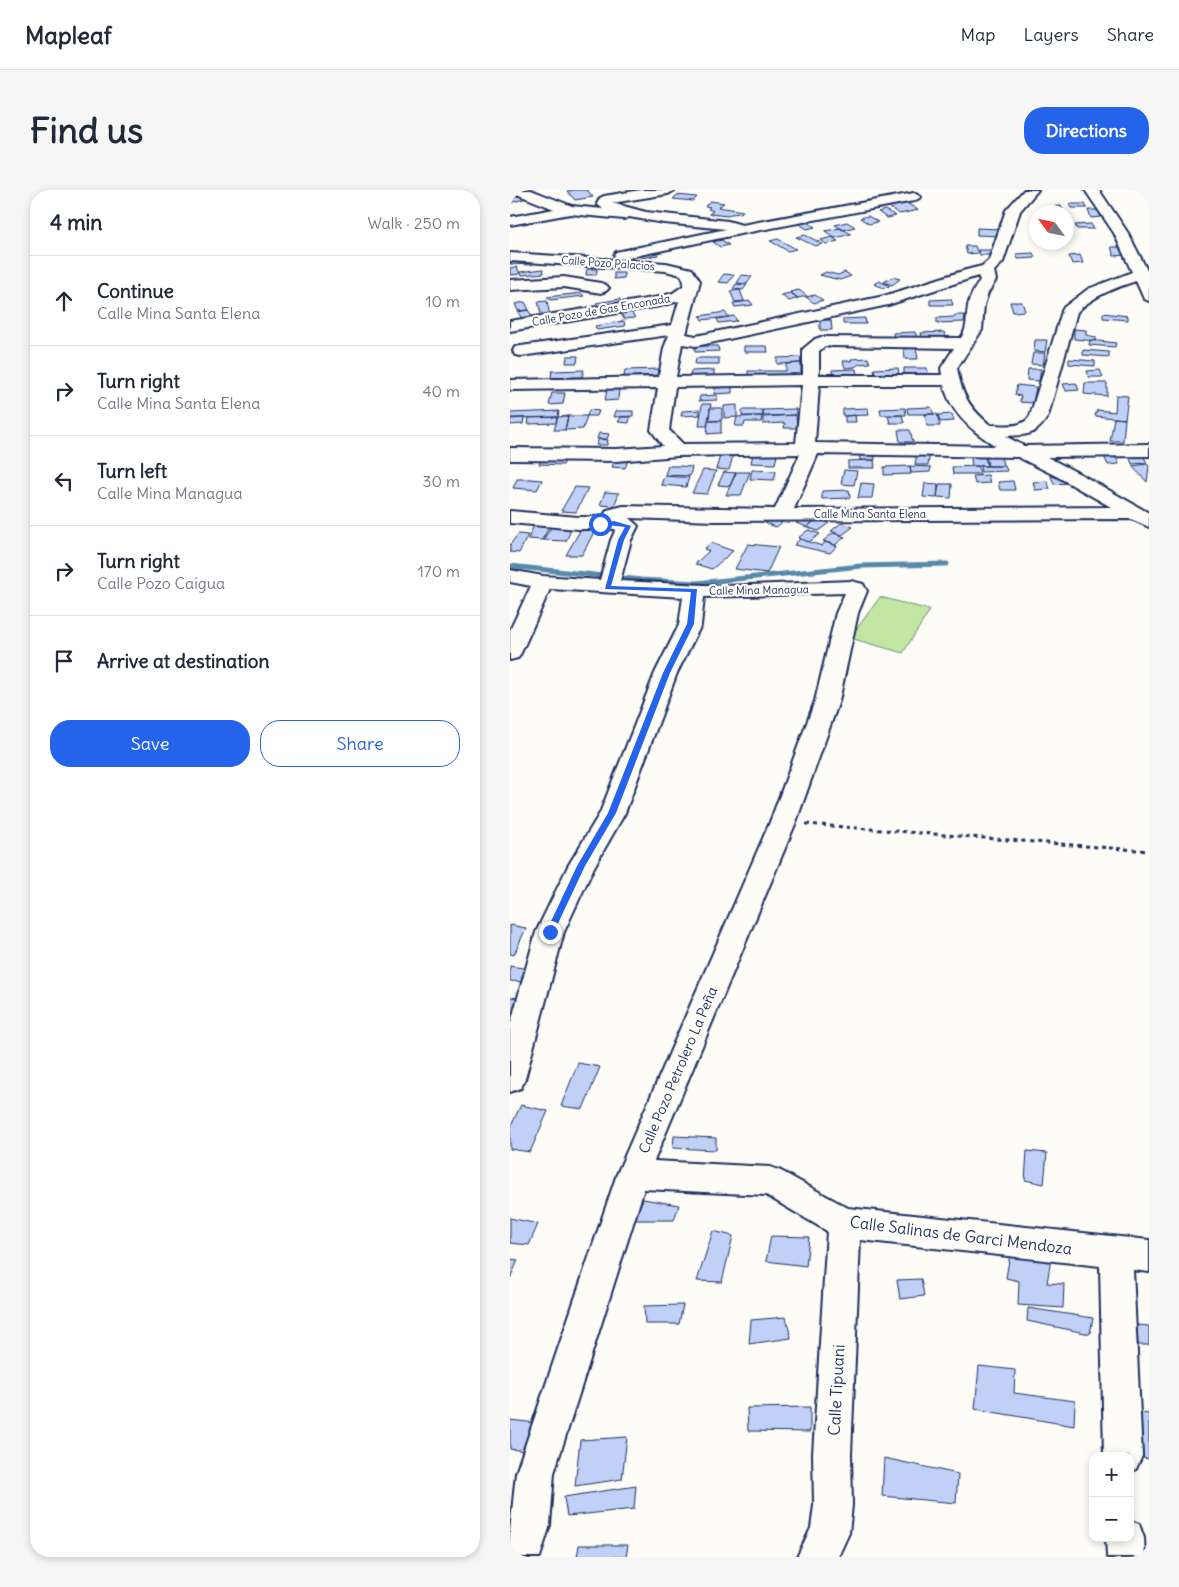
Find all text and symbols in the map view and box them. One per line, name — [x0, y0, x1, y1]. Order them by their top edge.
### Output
text: Mapleaf — [25, 20, 112, 50]
text: Map — [960, 23, 995, 46]
text: Layers — [1023, 23, 1079, 46]
text: Share — [1107, 23, 1154, 46]
button: Directions — [1024, 107, 1149, 154]
text: Find us — [30, 108, 143, 152]
north arrow — [1029, 205, 1074, 250]
text: 4 min — [50, 209, 102, 236]
text: Walk · 250 m — [368, 213, 460, 233]
street label: Calle Pozo Palacios — [561, 253, 655, 273]
text: Continue — [97, 279, 174, 303]
icon: ahead — [50, 287, 78, 315]
text: 10 m — [425, 291, 460, 311]
street label: Calle Pozo de Gas Enconada — [531, 291, 671, 329]
text: Calle Mina Santa Elena — [97, 303, 260, 323]
text: Turn right — [97, 369, 180, 393]
icon: right — [50, 377, 78, 405]
text: 40 m — [422, 381, 460, 401]
text: Calle Mina Santa Elena — [97, 393, 260, 413]
text: Turn left — [97, 459, 167, 483]
icon: left — [50, 467, 78, 495]
text: 30 m — [423, 471, 460, 491]
text: Calle Mina Managua — [97, 483, 243, 503]
street label: Calle Mina Santa Elena — [814, 507, 926, 521]
route start — [589, 513, 612, 536]
text: Turn right — [97, 549, 180, 573]
icon: right — [50, 557, 78, 585]
text: 170 m — [417, 561, 460, 581]
text: Calle Pozo Caigua — [97, 573, 225, 593]
street label: Calle Mina Managua — [709, 582, 809, 598]
icon: arrive — [50, 647, 78, 675]
text: Arrive at destination — [97, 649, 270, 673]
button: Save — [50, 720, 250, 767]
button: Share — [260, 720, 460, 767]
route end — [539, 921, 562, 944]
street label: Calle Pozo Petrolero La Peña — [635, 984, 721, 1156]
street label: Calle Salinas de Garci Mendoza — [849, 1211, 1073, 1259]
street label: Calle Tipuani — [824, 1344, 848, 1436]
map controls — [1089, 1452, 1134, 1542]
button: + — [1089, 1452, 1134, 1497]
button: − — [1089, 1497, 1134, 1542]

